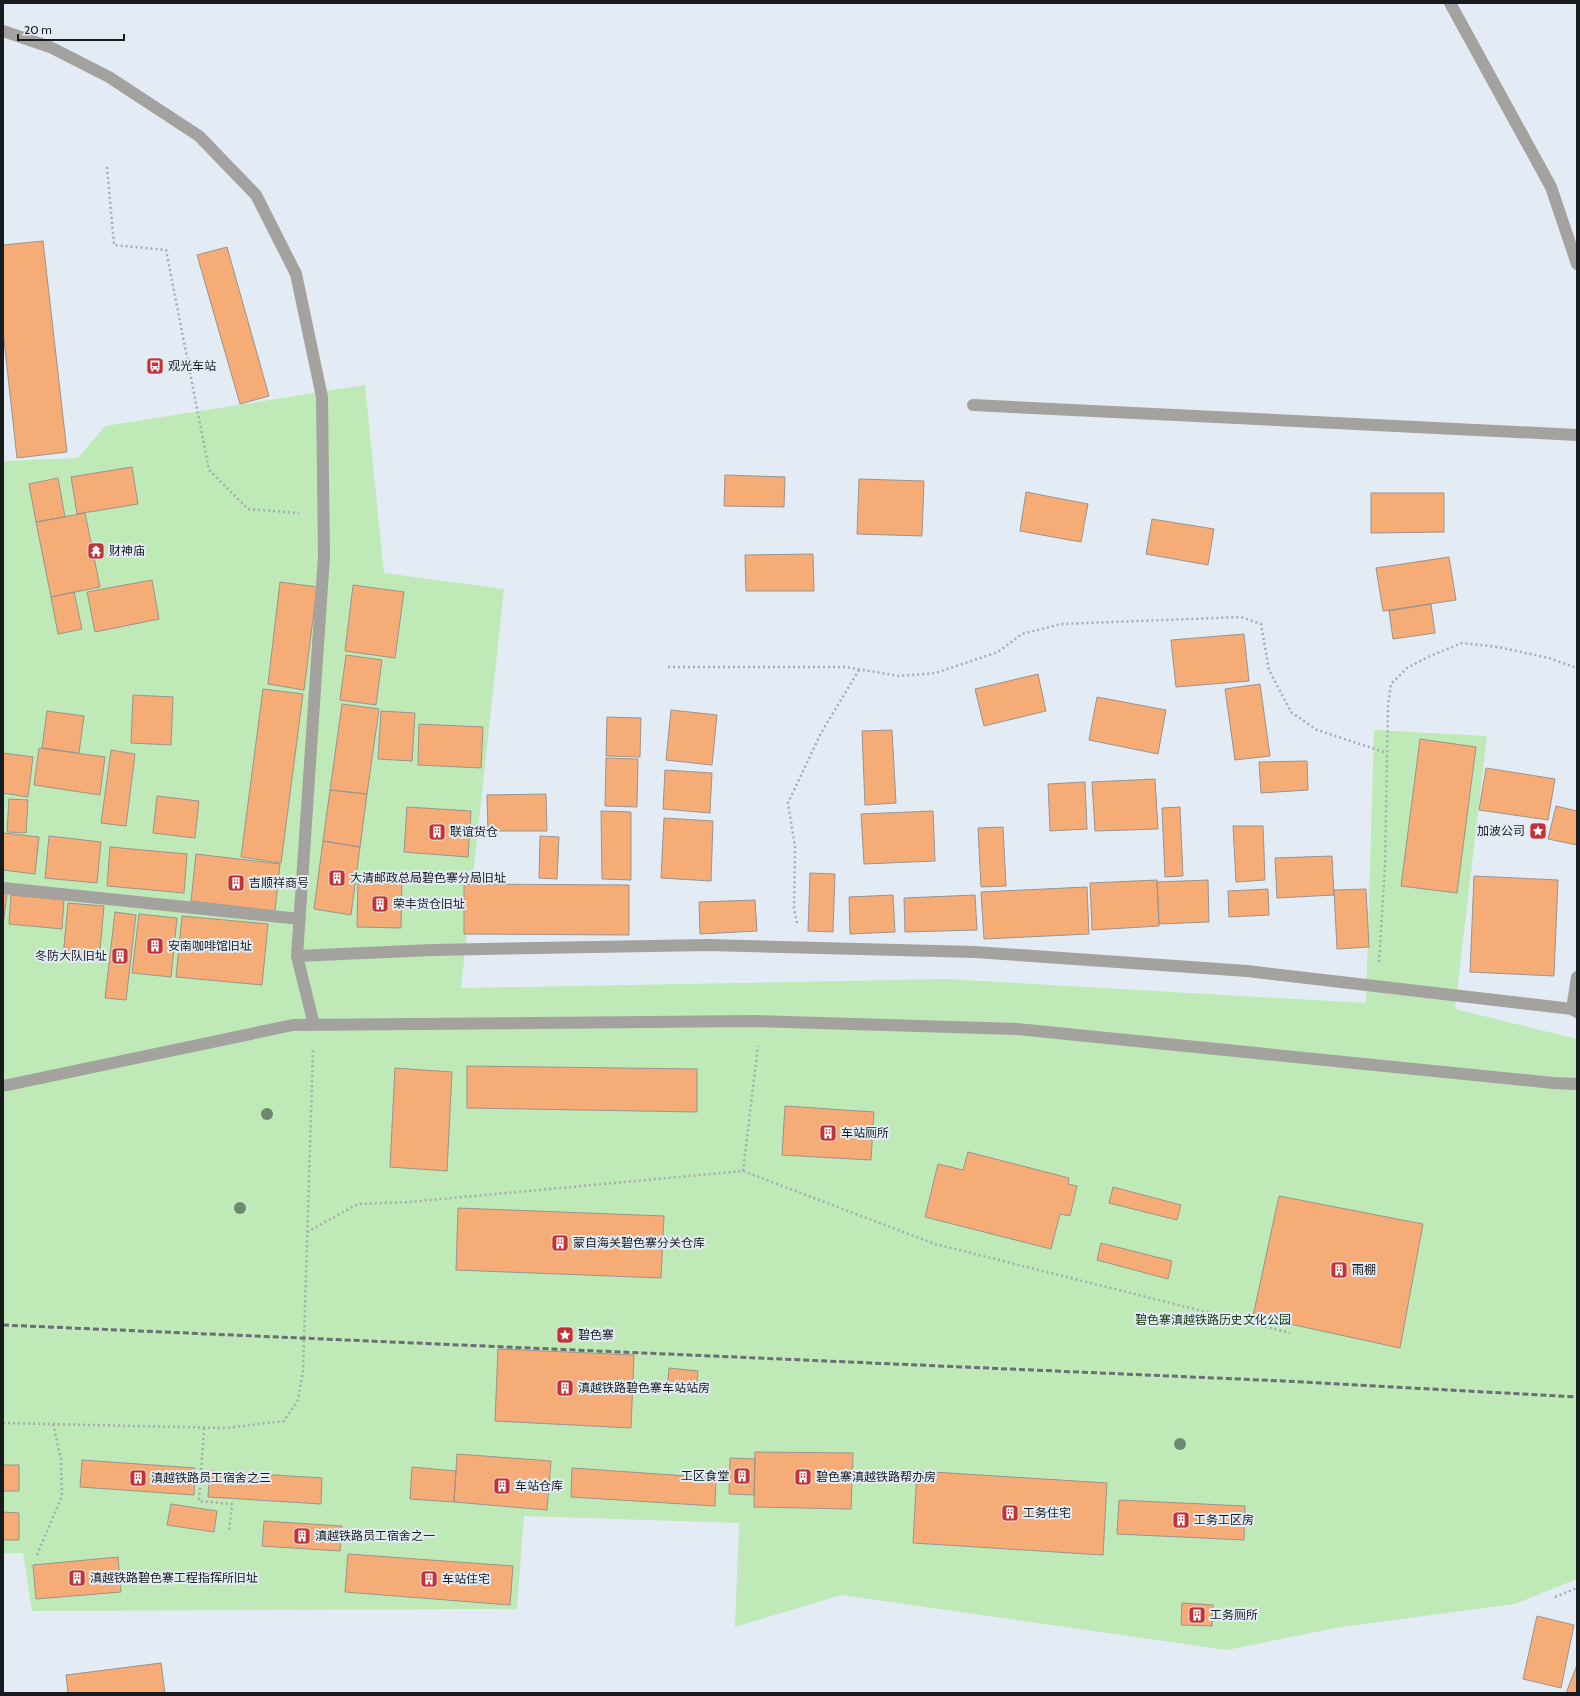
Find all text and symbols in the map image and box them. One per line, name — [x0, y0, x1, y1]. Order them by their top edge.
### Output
scale bar — [18, 16, 124, 42]
text: 20 m — [24, 22, 52, 37]
bus stop icon: 观光车站 — [145, 356, 165, 376]
place label: 观光车站 — [168, 358, 216, 373]
temple icon: 财神庙 — [86, 541, 106, 561]
place label: 财神庙 — [109, 543, 145, 558]
place icon: 加波公司 — [1528, 821, 1548, 841]
building icon: 联谊货仓 — [427, 822, 447, 842]
place label: 加波公司 — [1477, 823, 1525, 838]
place label: 联谊货仓 — [450, 824, 498, 839]
building icon: 大清邮政总局碧色寨分局旧址 — [327, 868, 347, 888]
place label: 大清邮政总局碧色寨分局旧址 — [350, 870, 506, 885]
building icon: 吉顺祥商号 — [226, 873, 246, 893]
place label: 吉顺祥商号 — [249, 875, 309, 890]
building icon: 荣丰货仓旧址 — [370, 894, 390, 914]
place label: 荣丰货仓旧址 — [393, 896, 465, 911]
building icon: 安南咖啡馆旧址 — [145, 936, 165, 956]
place label: 安南咖啡馆旧址 — [168, 938, 252, 953]
building icon: 冬防大队旧址 — [110, 946, 130, 966]
place label: 冬防大队旧址 — [35, 948, 107, 963]
building icon: 车站厕所 — [818, 1123, 838, 1143]
place label: 车站厕所 — [841, 1125, 889, 1140]
building icon: 蒙自海关碧色寨分关仓库 — [550, 1233, 570, 1253]
place label: 蒙自海关碧色寨分关仓库 — [573, 1235, 705, 1250]
building icon: 雨棚 — [1329, 1260, 1349, 1280]
place label: 雨棚 — [1352, 1262, 1376, 1277]
park label: 碧色寨滇越铁路历史文化公园 — [1135, 1312, 1291, 1327]
place icon: 碧色寨 — [555, 1325, 575, 1345]
place label: 碧色寨 — [578, 1327, 614, 1342]
building icon: 滇越铁路碧色寨车站站房 — [555, 1378, 575, 1398]
place label: 滇越铁路碧色寨车站站房 — [578, 1380, 710, 1395]
building icon: 工区食堂 — [732, 1466, 752, 1486]
building icon: 碧色寨滇越铁路帮办房 — [793, 1467, 813, 1487]
building icon: 滇越铁路员工宿舍之三 — [128, 1468, 148, 1488]
place label: 工区食堂 — [681, 1468, 729, 1483]
place label: 碧色寨滇越铁路帮办房 — [816, 1469, 936, 1484]
place label: 滇越铁路员工宿舍之三 — [151, 1470, 271, 1485]
building icon: 车站仓库 — [492, 1476, 512, 1496]
place label: 车站仓库 — [515, 1478, 563, 1493]
building icon: 工务住宅 — [1000, 1503, 1020, 1523]
place label: 工务住宅 — [1023, 1505, 1071, 1520]
building icon: 工务工区房 — [1171, 1510, 1191, 1530]
place label: 工务工区房 — [1194, 1512, 1254, 1527]
building icon: 滇越铁路员工宿舍之一 — [292, 1526, 312, 1546]
place label: 滇越铁路员工宿舍之一 — [315, 1528, 435, 1543]
building icon: 滇越铁路碧色寨工程指挥所旧址 — [67, 1568, 87, 1588]
building icon: 车站住宅 — [419, 1569, 439, 1589]
place label: 滇越铁路碧色寨工程指挥所旧址 — [90, 1570, 258, 1585]
place label: 车站住宅 — [442, 1571, 490, 1586]
building icon: 工务厕所 — [1187, 1605, 1207, 1625]
place label: 工务厕所 — [1210, 1607, 1258, 1622]

